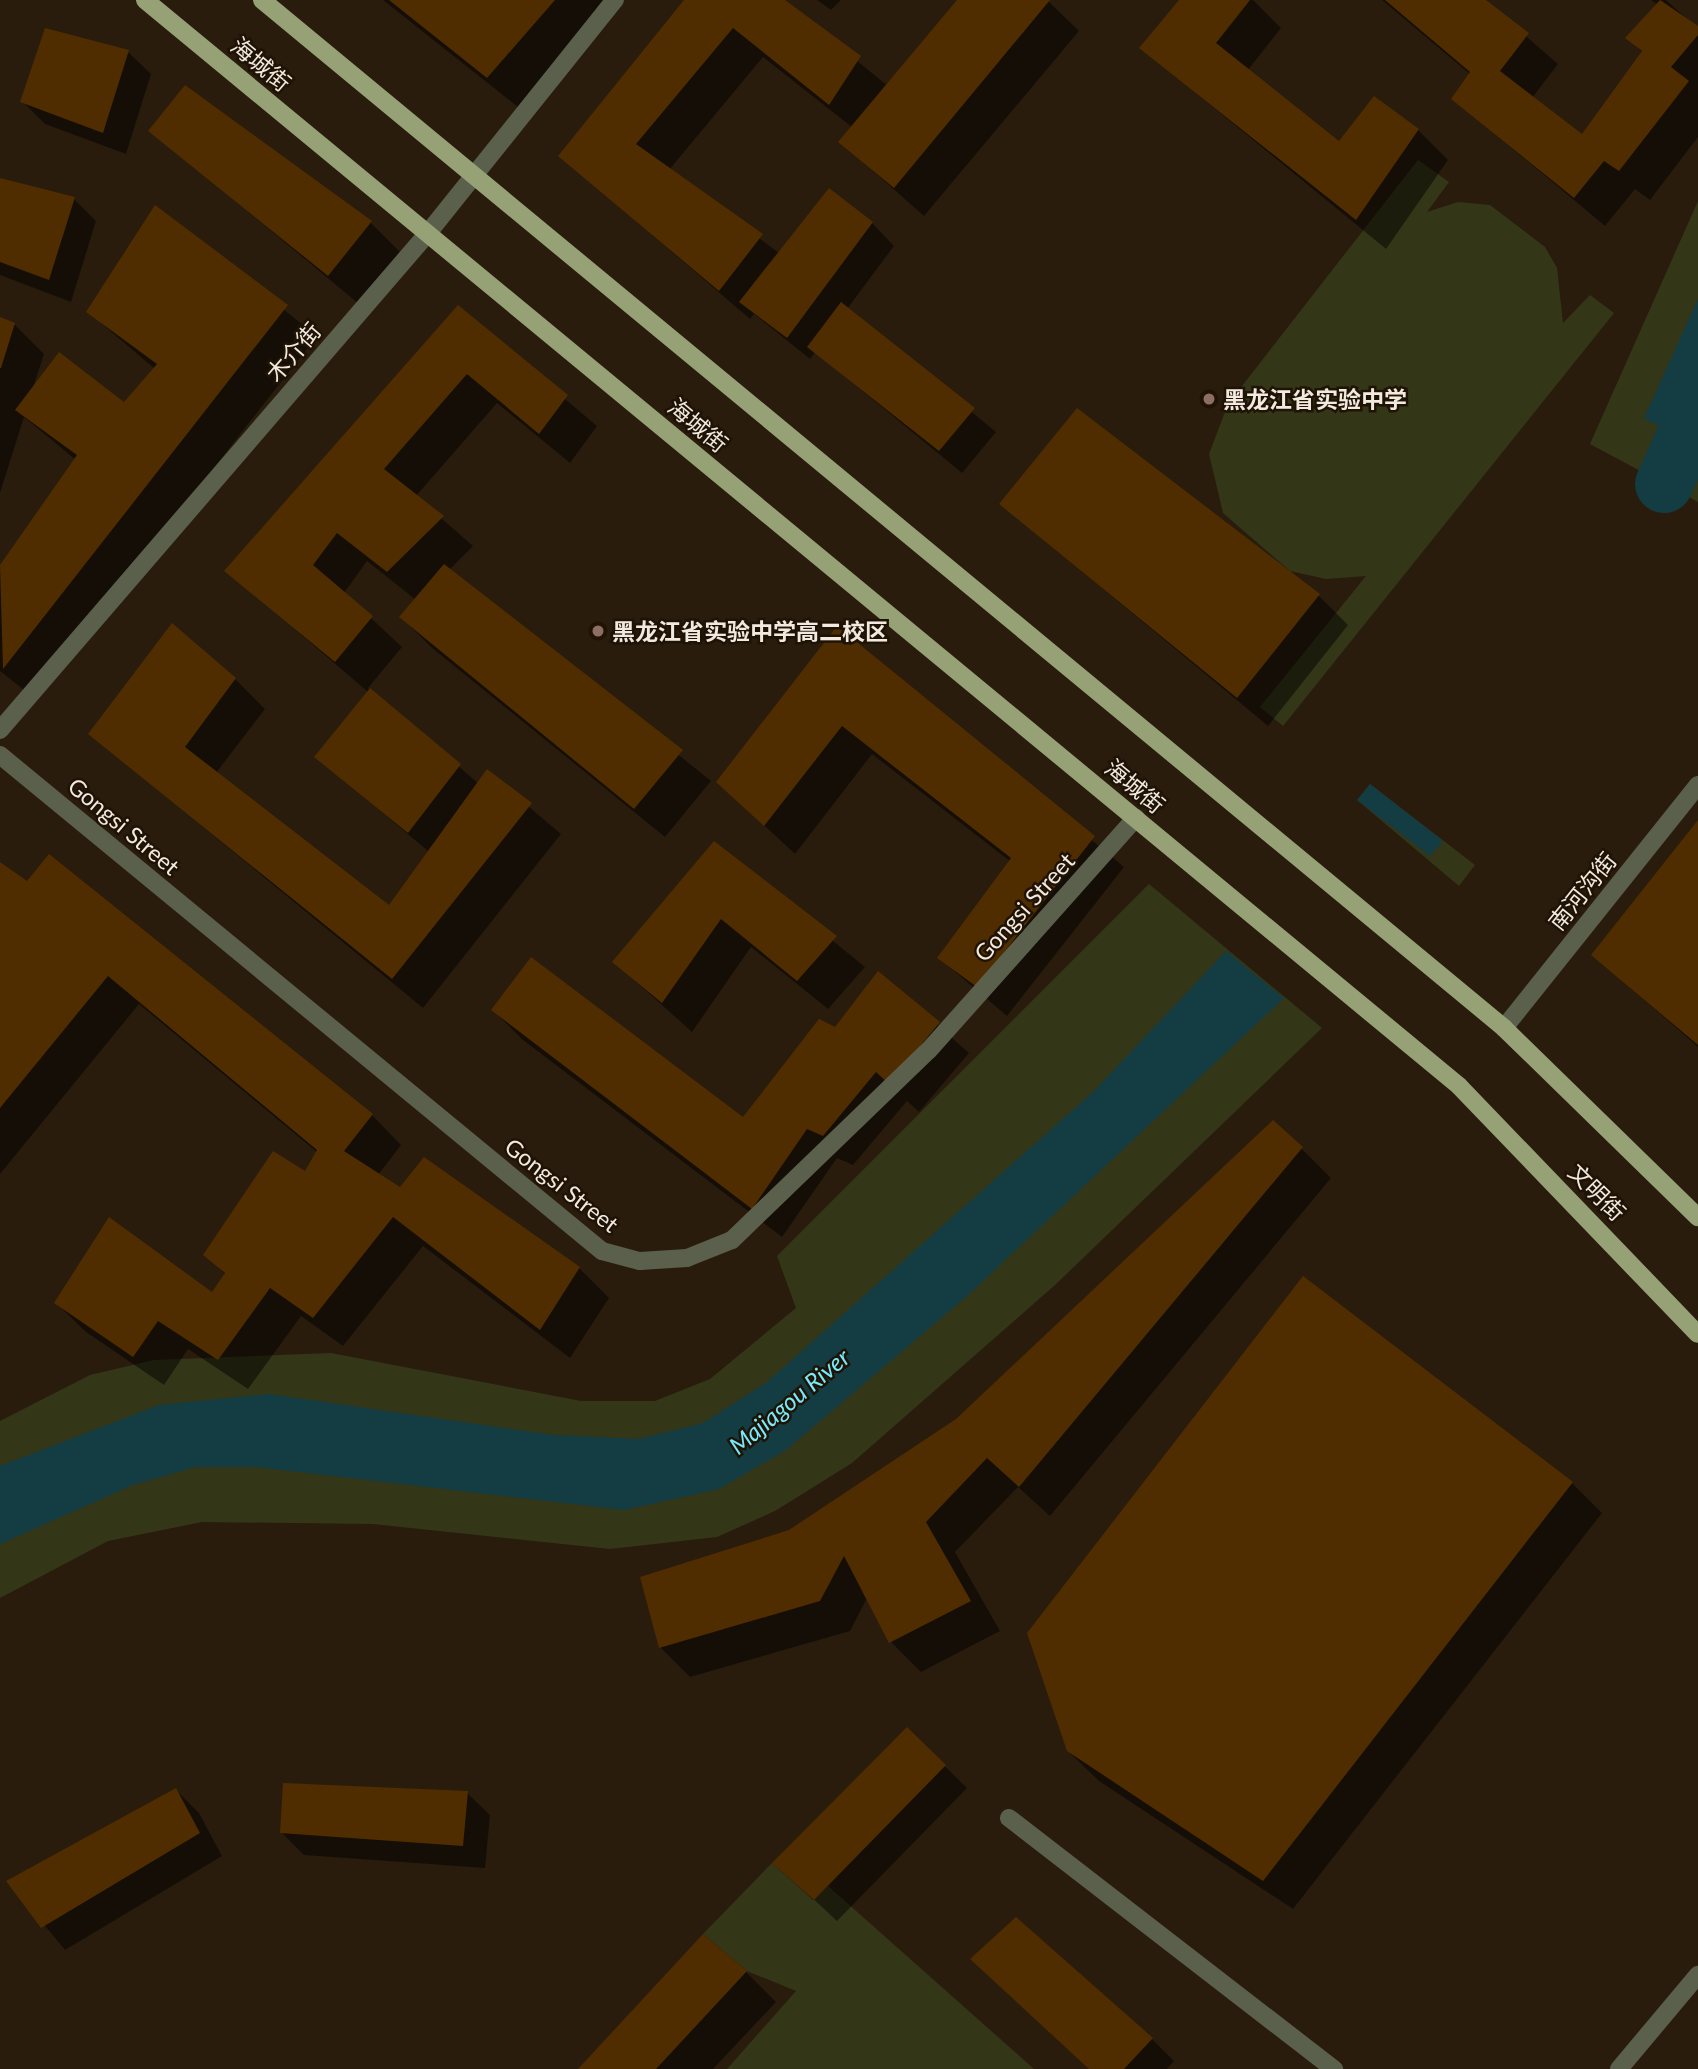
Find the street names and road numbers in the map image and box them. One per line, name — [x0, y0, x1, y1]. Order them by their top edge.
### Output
street label: 海城街 — [226, 31, 296, 97]
street label: 木介街 — [260, 317, 326, 387]
street label: 海城街 — [663, 392, 733, 458]
street label: 海城街 — [1100, 753, 1170, 819]
street label: Gongsi Street — [63, 772, 185, 880]
street label: Gongsi Street — [968, 847, 1080, 967]
street label: 南河沟街 — [1542, 847, 1622, 935]
street label: Gongsi Street — [500, 1132, 624, 1238]
street label: 文明街 — [1563, 1158, 1631, 1226]

